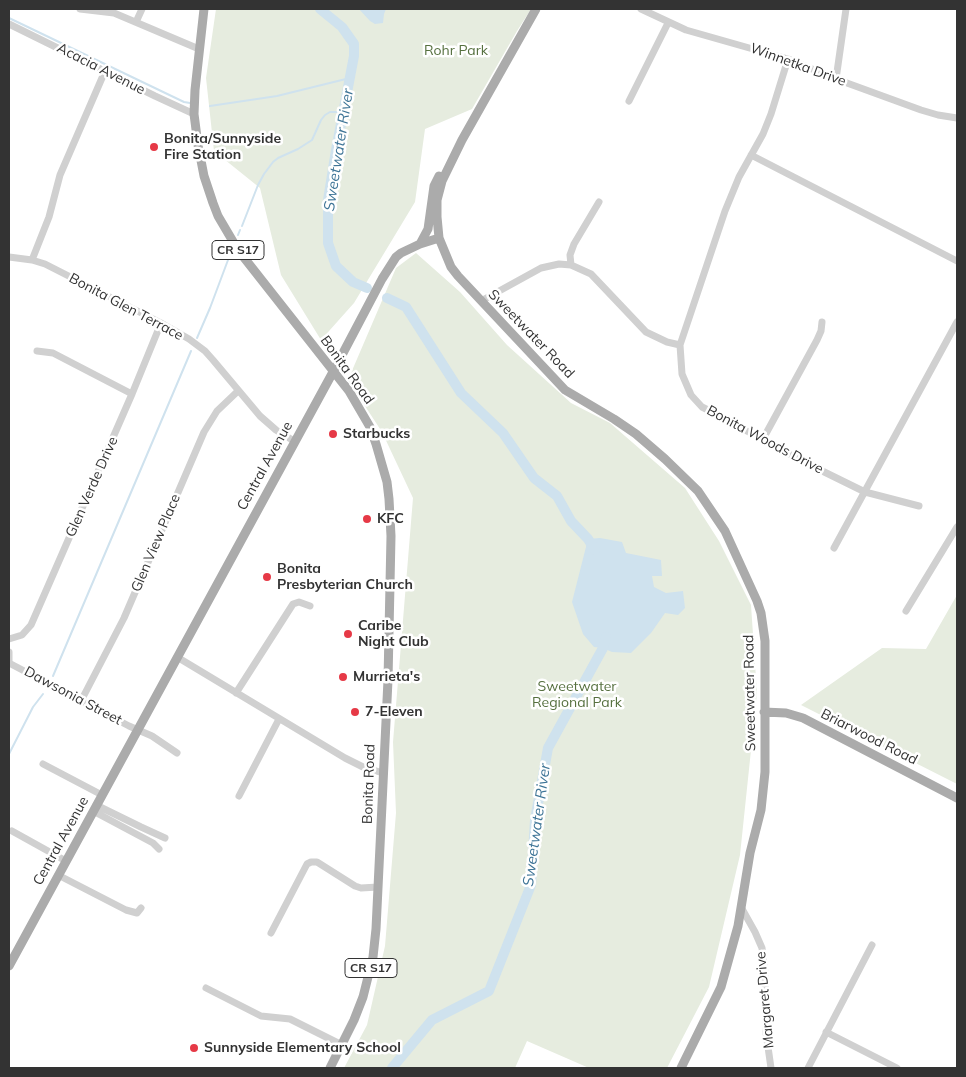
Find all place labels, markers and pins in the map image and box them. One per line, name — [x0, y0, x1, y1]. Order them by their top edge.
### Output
place label: Bonita/Sunnyside Fire Station — [164, 131, 281, 164]
marker: Bonita/Sunnyside Fire Station — [148, 141, 160, 153]
place label: Starbucks — [343, 426, 410, 442]
marker: Starbucks — [327, 428, 339, 440]
place label: KFC — [377, 511, 404, 527]
marker: KFC — [361, 513, 373, 525]
place label: Bonita Presbyterian Church — [277, 561, 413, 594]
marker: Bonita Presbyterian Church — [261, 571, 273, 583]
place label: Caribe Night Club — [358, 618, 429, 650]
marker: Caribe Night Club — [342, 628, 354, 640]
place label: Murrieta's — [353, 669, 420, 685]
marker: Murrieta's — [337, 671, 349, 683]
place label: 7-Eleven — [365, 704, 423, 720]
marker: 7-Eleven — [349, 706, 361, 718]
place label: Sunnyside Elementary School — [204, 1040, 401, 1056]
marker: Sunnyside Elementary School — [188, 1042, 200, 1054]

